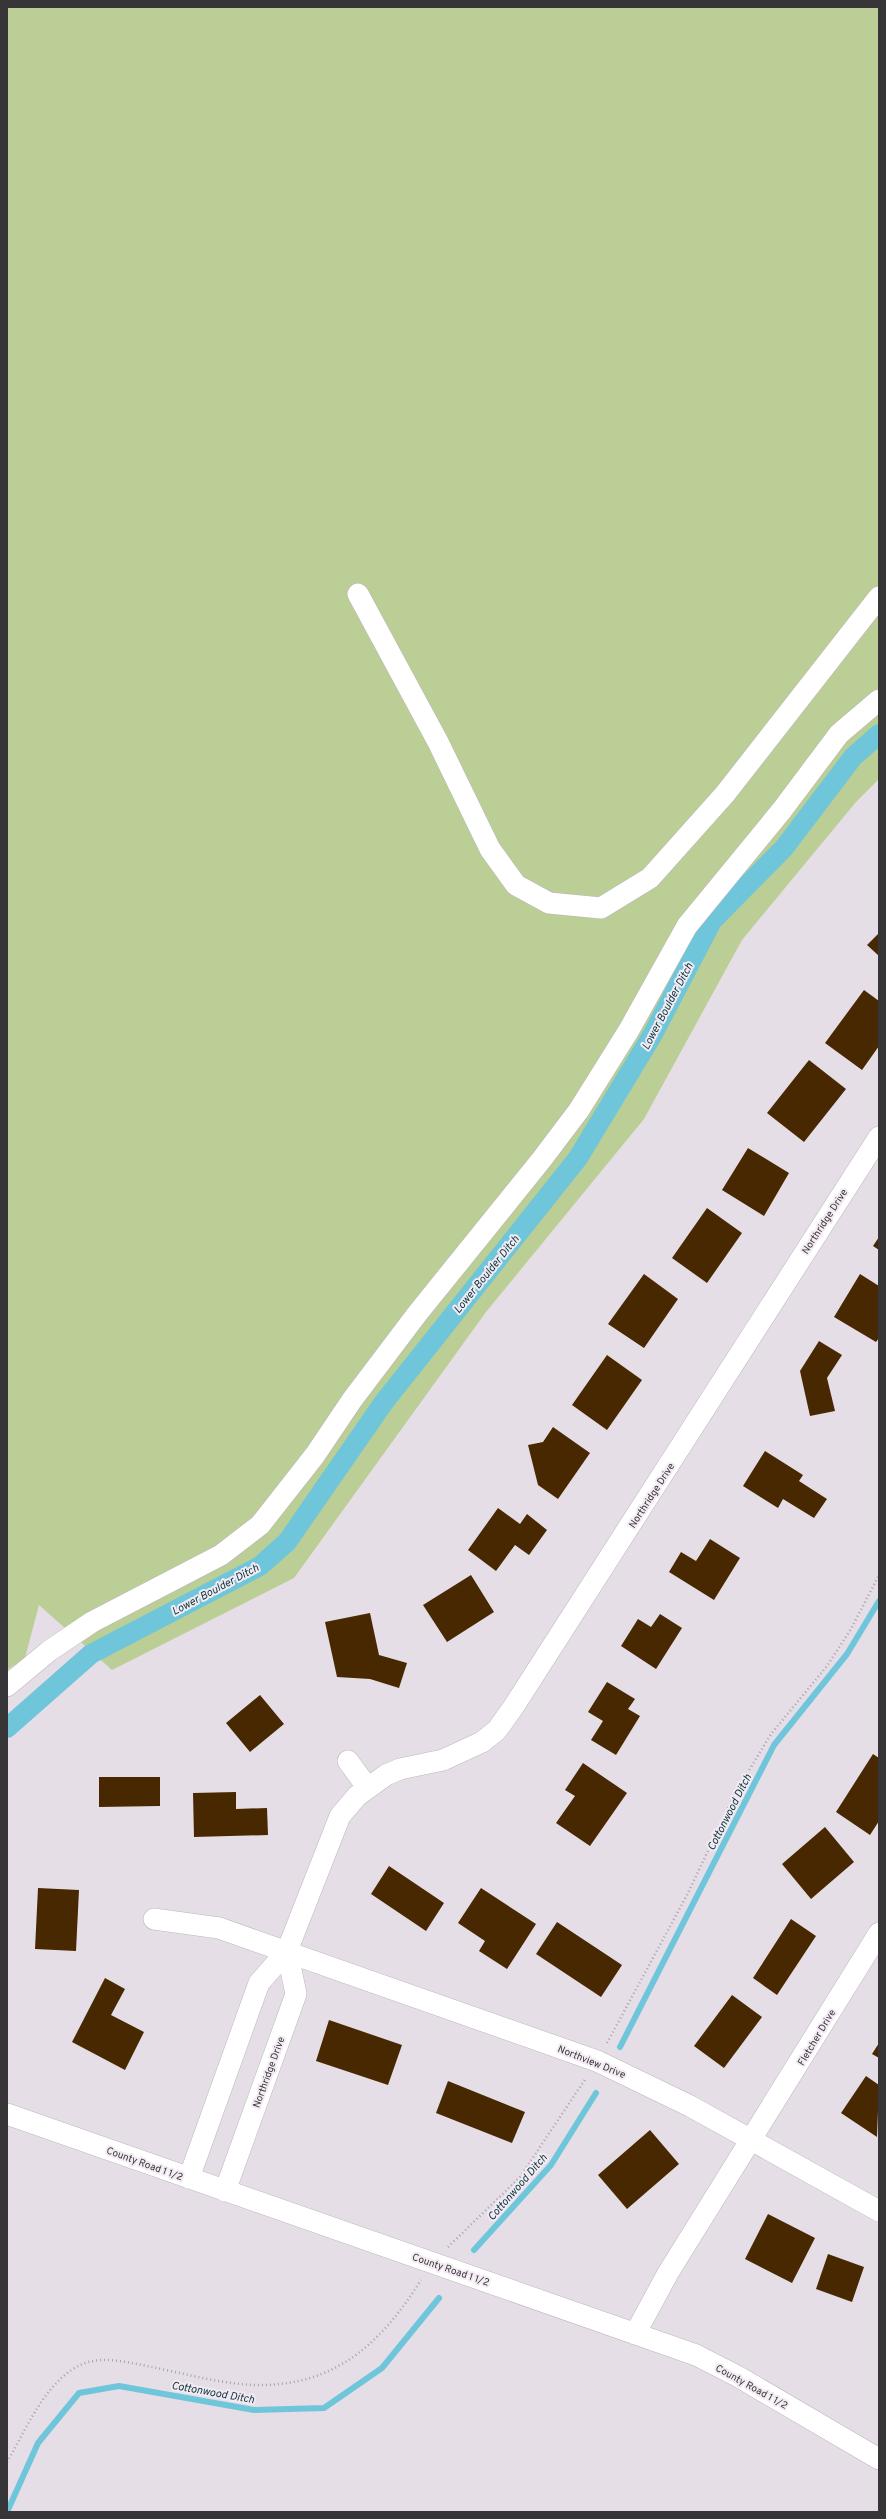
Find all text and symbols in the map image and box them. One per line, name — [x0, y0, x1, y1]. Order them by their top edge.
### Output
water label: Lower Boulder Ditch — [639, 961, 697, 1052]
street label: Northridge Drive — [799, 1187, 851, 1257]
water label: Lower Boulder Ditch — [451, 1233, 523, 1317]
street label: Northridge Drive — [626, 1461, 678, 1531]
water label: Lower Boulder Ditch — [170, 1561, 261, 1619]
water label: Cottonwood Ditch — [705, 1772, 755, 1853]
street label: Fletcher Drive — [795, 2007, 839, 2068]
street label: Northridge Drive — [250, 2035, 288, 2110]
street label: Northview Drive — [556, 2043, 627, 2082]
street label: County Road 1 1/2 — [104, 2144, 185, 2184]
water label: Cottonwood Ditch — [485, 2151, 551, 2224]
street label: County Road 1 1/2 — [410, 2251, 491, 2290]
street label: County Road 1 1/2 — [713, 2362, 790, 2413]
water label: Cottonwood Ditch — [170, 2379, 255, 2407]

